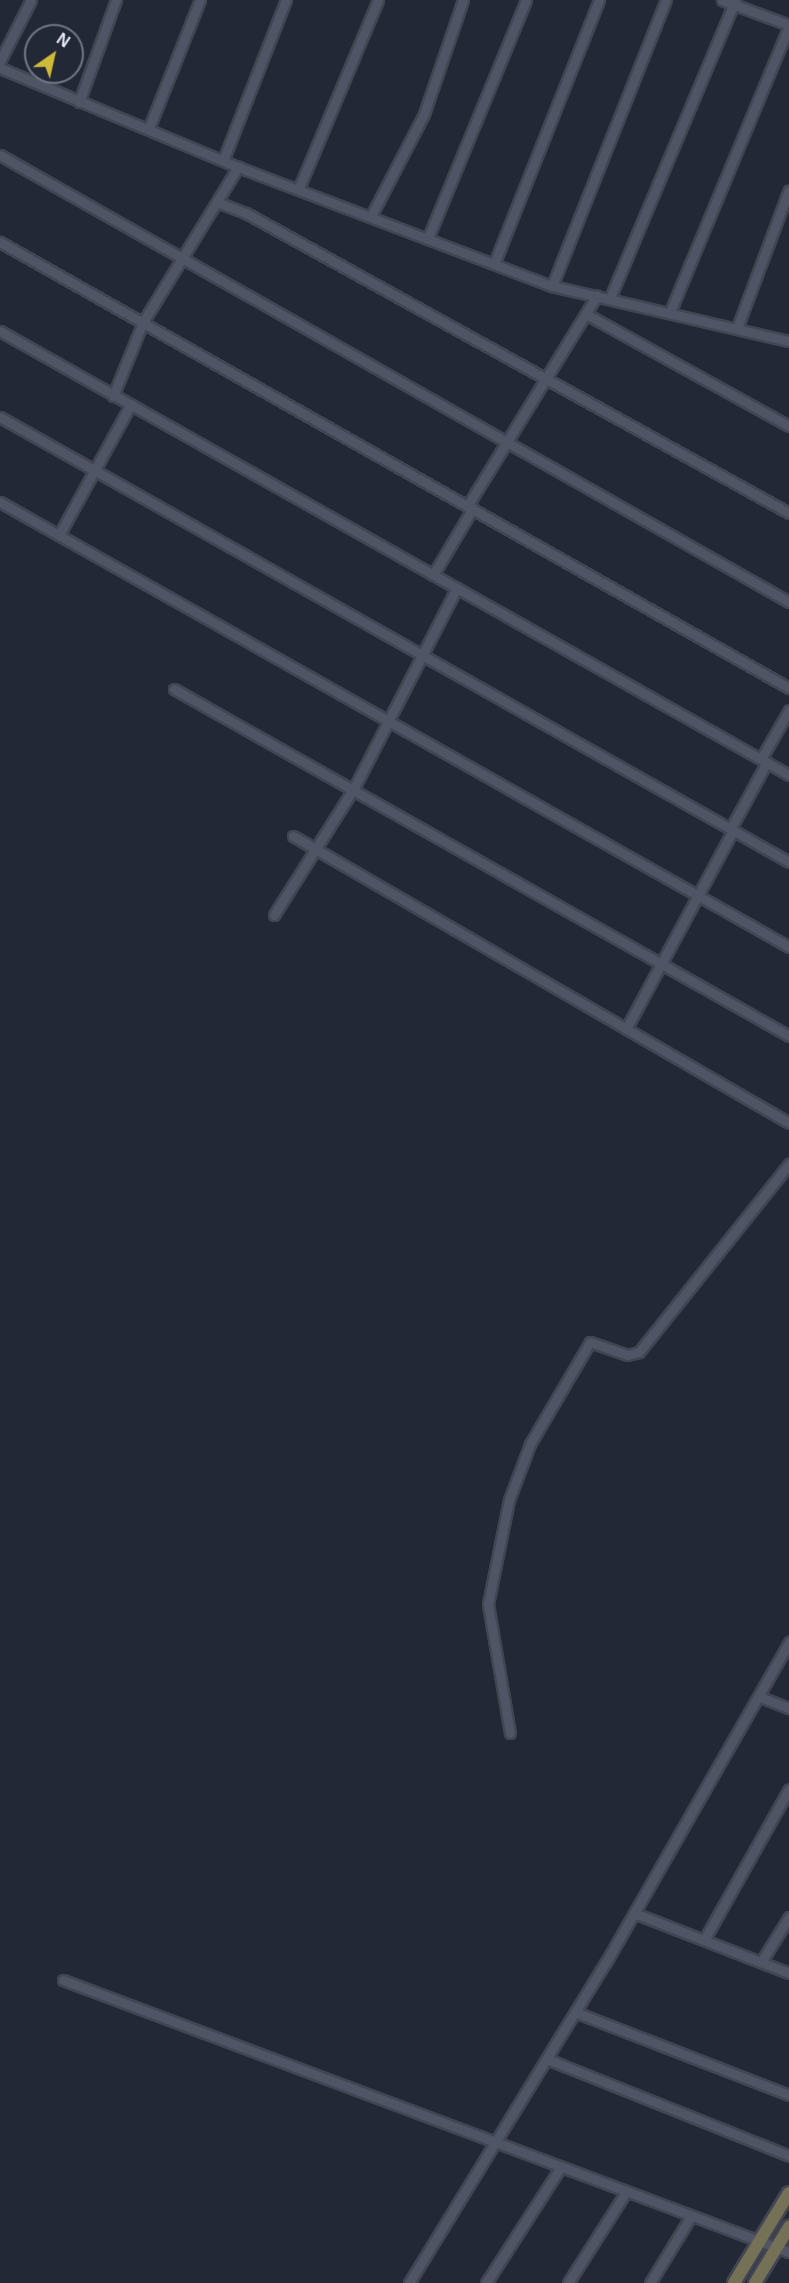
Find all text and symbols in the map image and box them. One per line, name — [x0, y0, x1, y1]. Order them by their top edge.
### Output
north arrow — [24, 24, 84, 84]
text: N — [54, 30, 73, 51]

